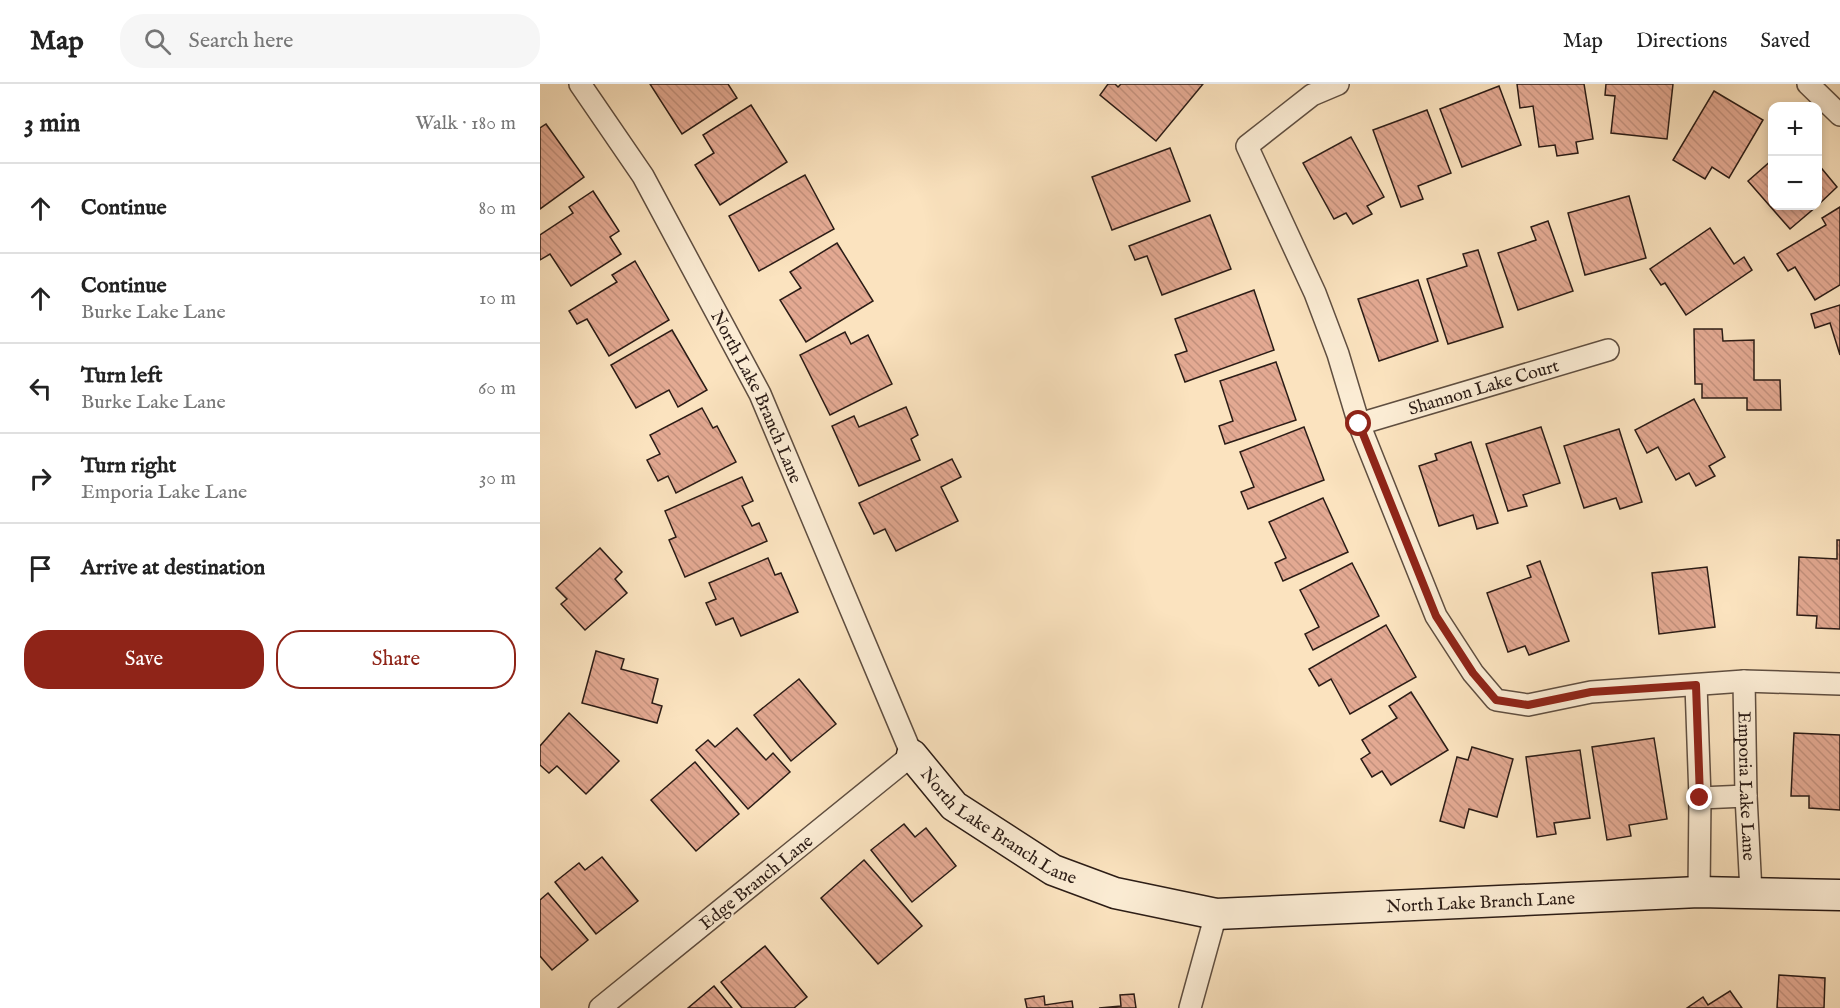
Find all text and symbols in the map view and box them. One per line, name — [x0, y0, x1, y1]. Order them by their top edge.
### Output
search box — [120, 14, 540, 68]
text: Map — [30, 24, 84, 59]
icon: search — [141, 25, 174, 58]
text: Search here — [189, 27, 293, 55]
text: Map — [1563, 28, 1603, 55]
text: Directions — [1636, 28, 1727, 55]
text: Saved — [1760, 28, 1810, 55]
map controls — [1768, 102, 1822, 210]
button: + — [1768, 102, 1822, 156]
text: 3 min — [24, 107, 80, 140]
text: Walk · 180 m — [415, 111, 516, 136]
button: − — [1768, 156, 1822, 210]
icon: ahead — [24, 192, 57, 225]
text: Continue — [81, 194, 167, 222]
text: 80 m — [479, 196, 516, 221]
text: Continue — [81, 272, 167, 300]
icon: ahead — [24, 282, 57, 315]
text: 10 m — [479, 286, 516, 311]
text: Burke Lake Lane — [81, 300, 226, 325]
street label: North Lake Branch Lane — [704, 307, 806, 487]
street label: Shannon Lake Court — [1406, 355, 1562, 422]
text: Turn left — [81, 362, 163, 390]
icon: left — [24, 372, 57, 405]
text: 60 m — [478, 376, 516, 401]
text: Burke Lake Lane — [81, 390, 226, 415]
route start — [1345, 410, 1371, 436]
text: Turn right — [81, 452, 176, 480]
icon: right — [24, 462, 57, 495]
text: 30 m — [479, 466, 516, 491]
text: Emporia Lake Lane — [81, 480, 247, 505]
icon: arrive — [24, 552, 57, 585]
text: Arrive at destination — [81, 554, 265, 582]
button: Save — [24, 630, 264, 689]
button: Share — [276, 630, 516, 689]
street label: Emporia Lake Lane — [1732, 711, 1759, 861]
street label: North Lake Branch Lane — [914, 764, 1079, 891]
route end — [1686, 784, 1712, 810]
street label: Edge Branch Lane — [695, 830, 818, 936]
street label: North Lake Branch Lane — [1386, 888, 1575, 919]

